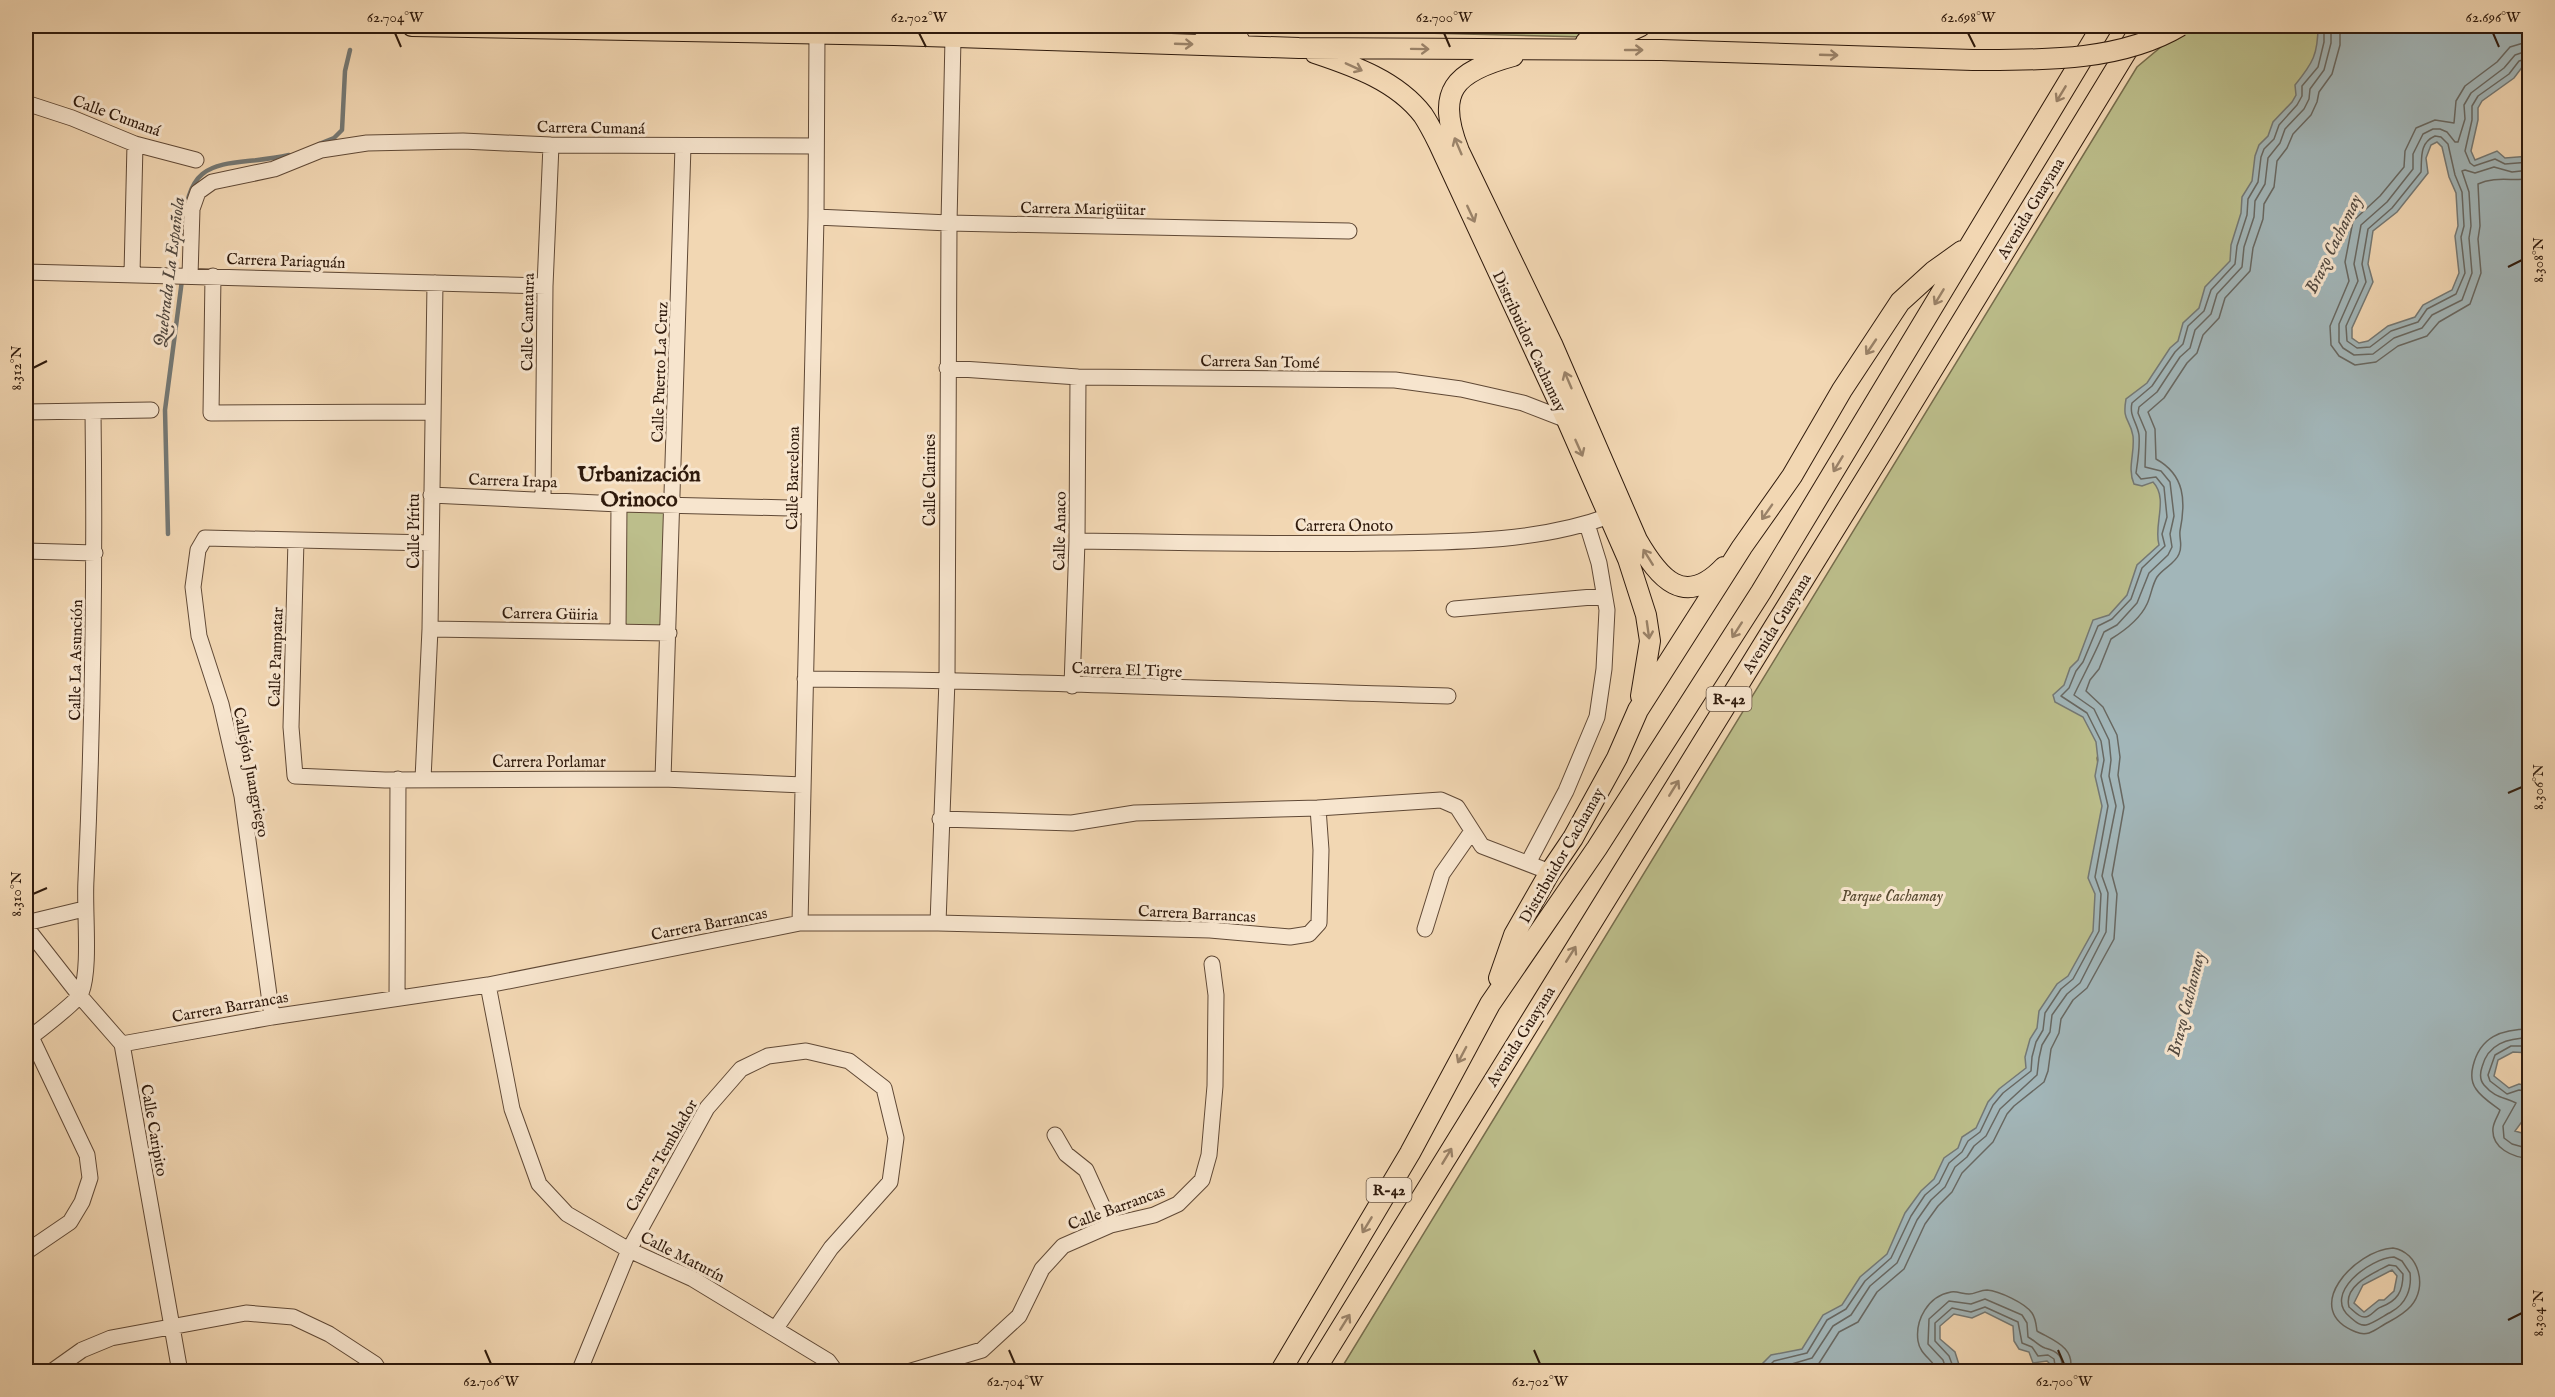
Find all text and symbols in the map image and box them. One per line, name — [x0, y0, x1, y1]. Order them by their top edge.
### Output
text: 62.704°W — [367, 8, 424, 27]
text: 62.702°W — [891, 8, 948, 27]
text: 62.700°W — [1416, 8, 1473, 27]
text: 62.698°W — [1941, 8, 1996, 27]
text: 62.696°W — [2466, 8, 2521, 27]
one-way arrow — [1173, 38, 1193, 50]
one-way arrow — [1410, 43, 1430, 55]
one-way arrow — [1624, 44, 1644, 56]
one-way arrow — [1819, 49, 1839, 61]
one-way arrow — [1344, 62, 1362, 74]
one-way arrow — [2055, 85, 2067, 102]
street label: Calle Cumaná — [70, 92, 163, 142]
street label: Carrera Cumaná — [537, 118, 645, 140]
one-way arrow — [1452, 138, 1463, 156]
street label: Avenida Guayana — [1993, 155, 2070, 264]
water label: Brazo Cachamay — [2301, 191, 2368, 298]
water label: Quebrada La Española — [150, 196, 191, 349]
street label: Carrera Marigüitar — [1020, 199, 1146, 221]
one-way arrow — [1466, 204, 1478, 222]
text: 8.308°N — [2529, 237, 2548, 283]
street label: Carrera Pariaguán — [226, 250, 346, 274]
street label: Distribuidor Cachamay — [1487, 268, 1570, 416]
street label: Calle Cantaura — [518, 273, 540, 371]
one-way arrow — [1933, 288, 1945, 305]
street label: Calle Puerto La Cruz — [649, 301, 673, 443]
one-way arrow — [1865, 339, 1877, 355]
text: 8.312°N — [7, 345, 26, 391]
street label: Carrera San Tomé — [1200, 352, 1320, 374]
one-way arrow — [1562, 371, 1573, 389]
street label: Calle Barcelona — [783, 426, 805, 530]
street label: Calle Clarines — [921, 434, 941, 526]
one-way arrow — [1575, 439, 1586, 457]
one-way arrow — [1832, 455, 1844, 472]
district label: Urbanización Orinoco — [576, 461, 701, 514]
street label: Carrera Irapa — [468, 470, 558, 494]
street label: Calle Anaco — [1050, 491, 1072, 571]
street label: Calle Píritu — [405, 493, 425, 569]
one-way arrow — [1761, 503, 1773, 520]
street label: Carrera Onoto — [1295, 517, 1393, 537]
one-way arrow — [1641, 549, 1653, 566]
street label: Avenida Guayana — [1738, 570, 1817, 679]
street label: Calle La Asunción — [66, 599, 88, 721]
street label: Carrera Güiria — [502, 604, 598, 626]
street label: Calle Pampatar — [265, 607, 289, 707]
one-way arrow — [1643, 619, 1654, 639]
one-way arrow — [1731, 621, 1743, 638]
street label: Carrera El Tigre — [1071, 659, 1183, 683]
road number: R-42 — [1706, 687, 1752, 711]
street label: Callejón Juangriego — [228, 706, 273, 839]
street label: Carrera Porlamar — [492, 753, 606, 773]
text: 8.306°N — [2529, 764, 2548, 810]
one-way arrow — [1668, 780, 1680, 797]
street label: Distribuidor Cachamay — [1516, 784, 1610, 927]
text: 8.310°N — [7, 871, 26, 917]
park label: Parque Cachamay — [1841, 887, 1944, 907]
street label: Carrera Barrancas — [1138, 902, 1257, 928]
street label: Carrera Barrancas — [650, 904, 769, 946]
one-way arrow — [1566, 946, 1578, 963]
water label: Brazo Cachamay — [2163, 949, 2212, 1059]
street label: Avenida Guayana — [1482, 983, 1561, 1092]
street label: Carrera Barrancas — [171, 988, 290, 1028]
one-way arrow — [1456, 1046, 1467, 1064]
street label: Calle Caripito — [135, 1083, 171, 1178]
street label: Carrera Temblador — [622, 1096, 703, 1216]
one-way arrow — [1441, 1148, 1453, 1165]
road number: R-42 — [1366, 1178, 1412, 1202]
street label: Calle Barrancas — [1065, 1182, 1168, 1236]
one-way arrow — [1361, 1216, 1373, 1233]
street label: Calle Maturín — [636, 1228, 728, 1288]
text: 8.304°N — [2529, 1289, 2548, 1337]
one-way arrow — [1339, 1314, 1351, 1331]
text: 62.706°W — [463, 1372, 519, 1391]
text: 62.704°W — [987, 1372, 1044, 1391]
text: 62.702°W — [1512, 1372, 1569, 1391]
text: 62.700°W — [2036, 1372, 2093, 1391]

